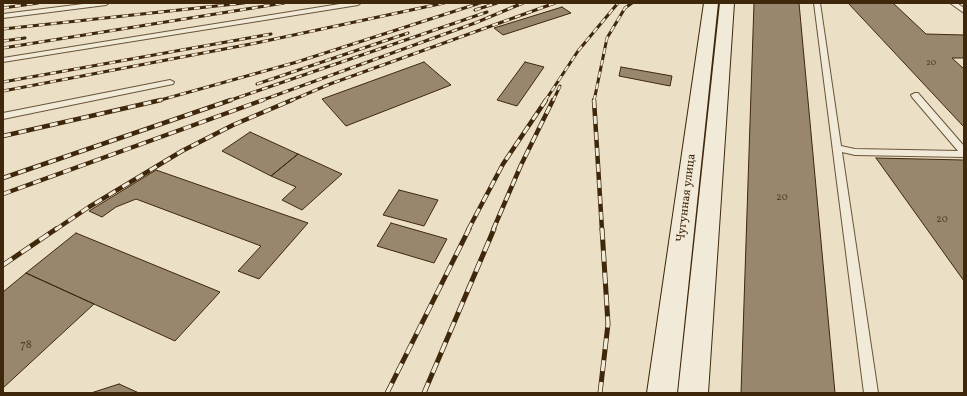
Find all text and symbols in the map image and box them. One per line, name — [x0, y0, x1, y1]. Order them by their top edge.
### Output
house number: 20 — [926, 58, 936, 68]
street label: Чугунная улица — [674, 153, 700, 243]
house number: 20 — [776, 192, 788, 204]
house number: 20 — [936, 214, 948, 226]
house number: 78 — [20, 339, 32, 353]

